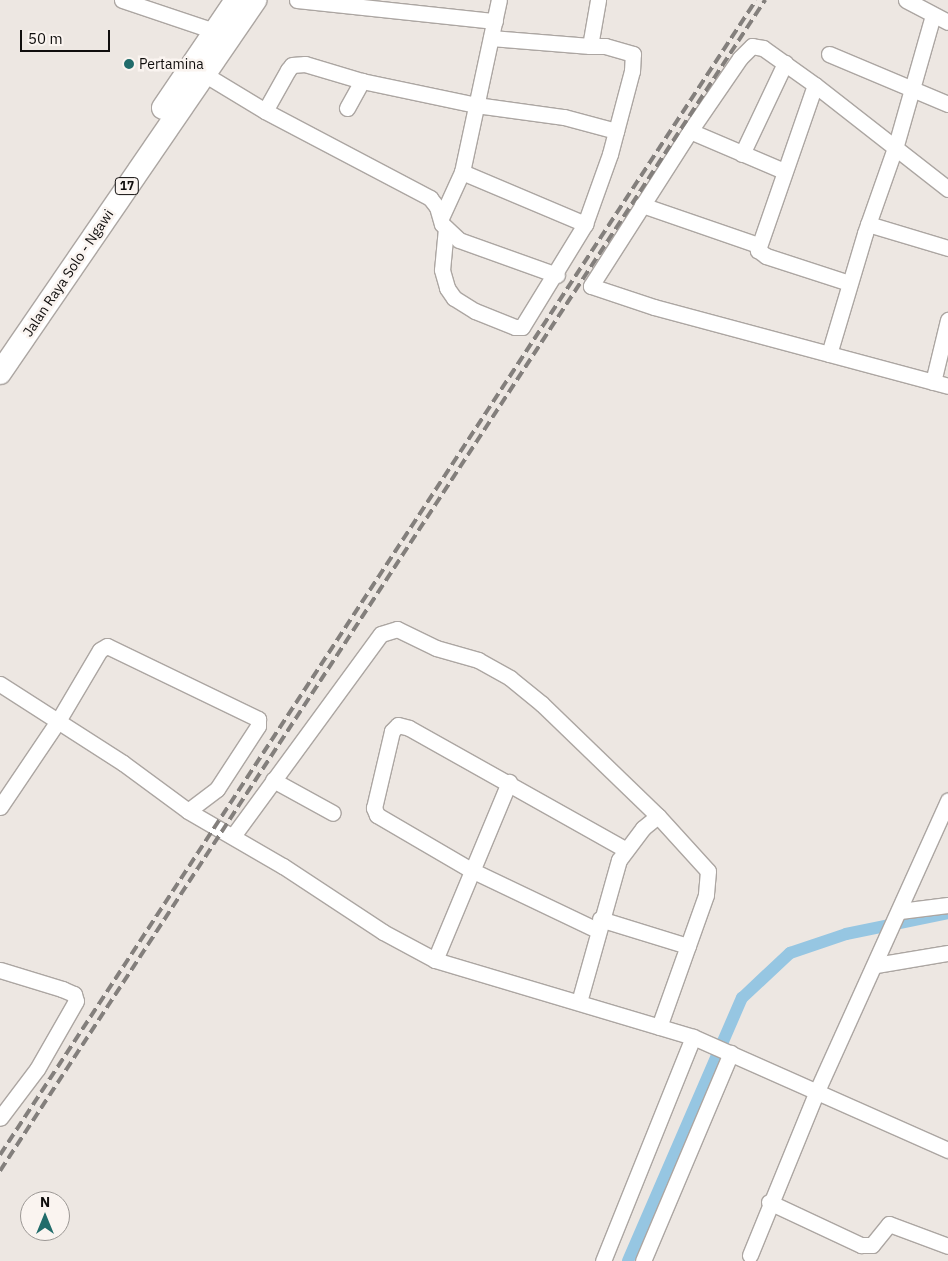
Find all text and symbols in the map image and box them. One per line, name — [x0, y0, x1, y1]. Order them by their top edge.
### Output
scale bar — [22, 20, 112, 52]
text: 50 m — [28, 29, 63, 48]
place label: Pertamina — [139, 56, 204, 72]
marker: Pertamina — [123, 58, 135, 70]
road number: 17 — [114, 177, 140, 196]
street label: Jalan Raya Solo - Ngawi — [19, 206, 117, 340]
north arrow — [20, 1191, 70, 1241]
text: N — [40, 1193, 50, 1211]

